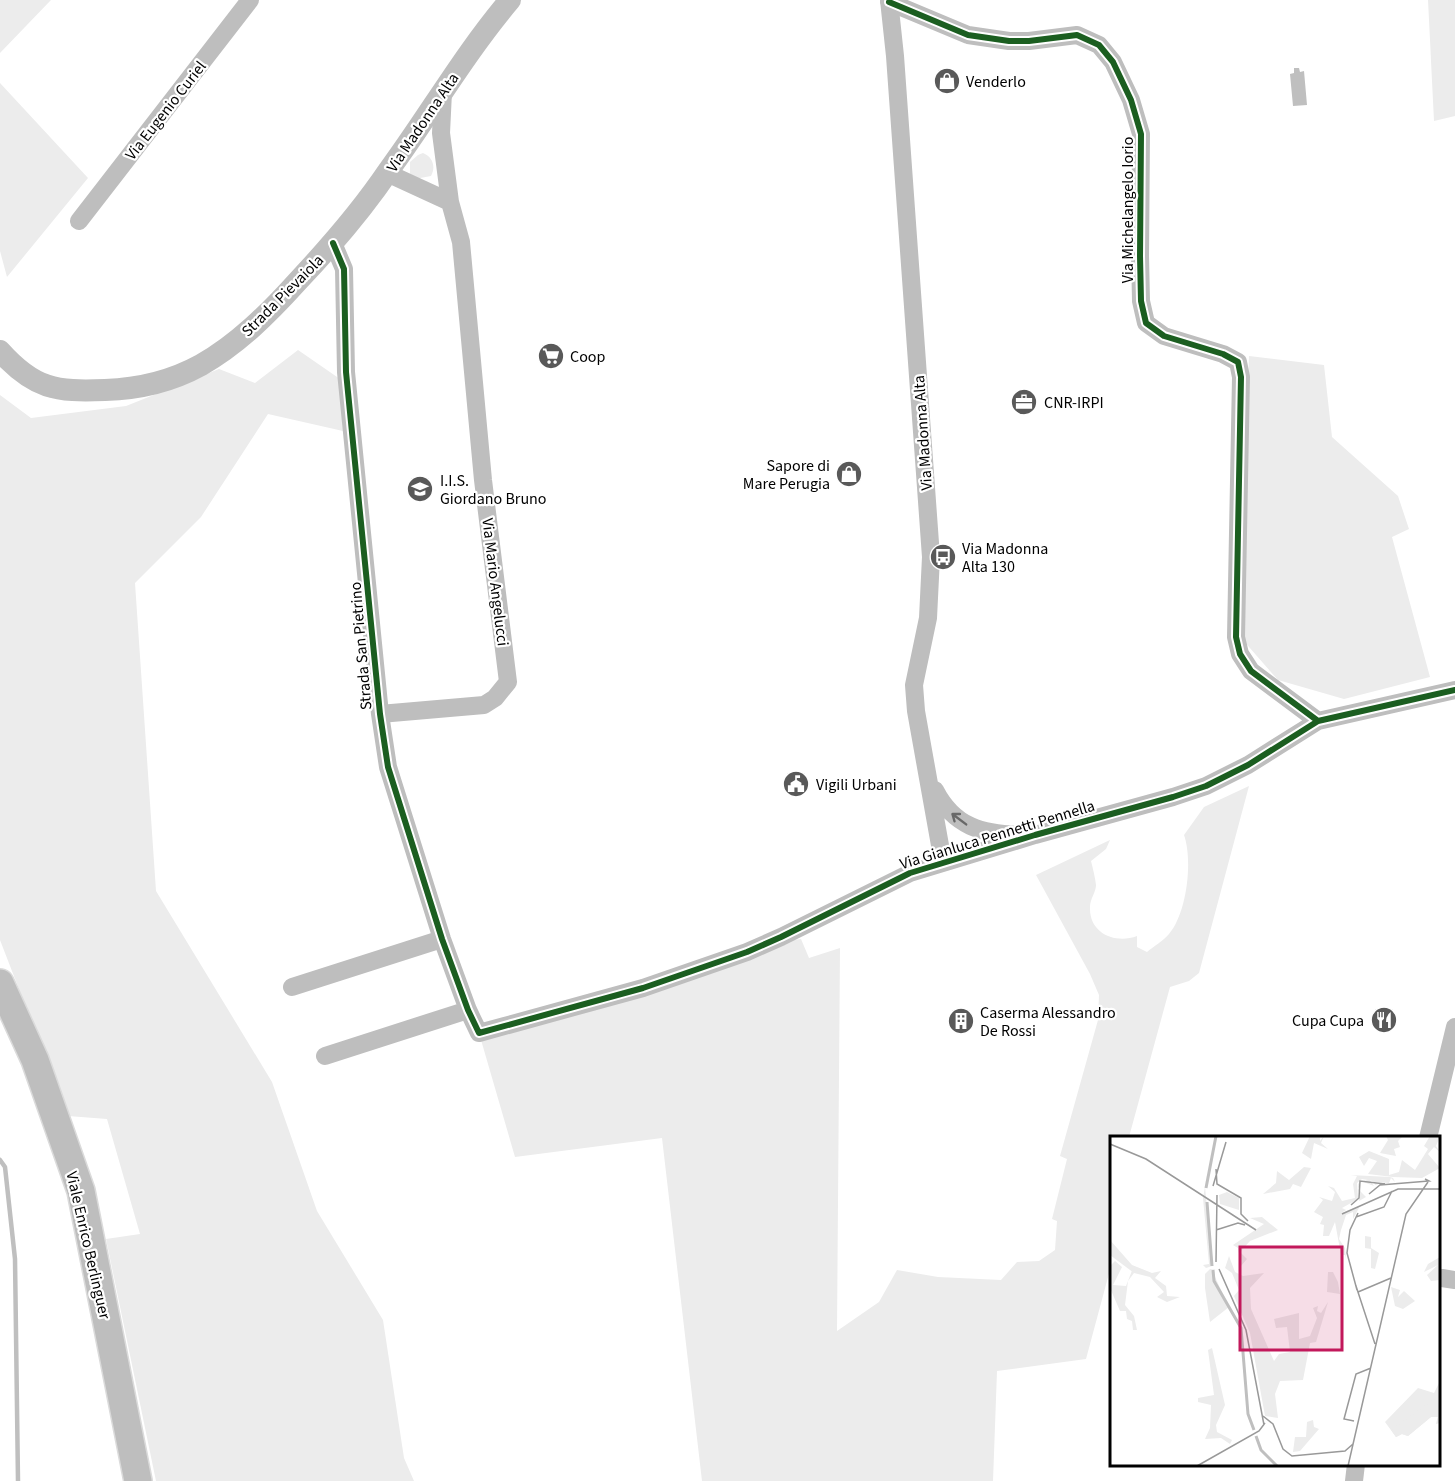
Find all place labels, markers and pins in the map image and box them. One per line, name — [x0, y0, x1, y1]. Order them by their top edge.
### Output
shop icon: Venderlo — [932, 66, 962, 96]
place label: Venderlo — [966, 71, 1026, 93]
supermarket icon: Coop — [536, 341, 566, 371]
place label: Coop — [570, 346, 605, 368]
office icon: CNR-IRPI — [1009, 387, 1039, 417]
place label: CNR-IRPI — [1044, 392, 1104, 414]
place label: Sapore di Mare Perugia — [743, 455, 830, 495]
shop icon: Sapore di Mare Perugia — [834, 459, 864, 489]
place label: I.I.S. Giordano Bruno — [440, 470, 547, 510]
school or university icon: I.I.S. Giordano Bruno — [405, 474, 435, 504]
place label: Via Madonna Alta 130 — [962, 538, 1048, 578]
bus stop icon: Via Madonna Alta 130 — [928, 542, 958, 572]
public building icon: Vigili Urbani — [781, 769, 811, 799]
place label: Vigili Urbani — [816, 774, 897, 796]
place label: Caserma Alessandro De Rossi — [980, 1002, 1116, 1042]
restaurant icon: Cupa Cupa — [1369, 1005, 1399, 1035]
building icon: Caserma Alessandro De Rossi — [946, 1006, 976, 1036]
place label: Cupa Cupa — [1292, 1010, 1364, 1032]

